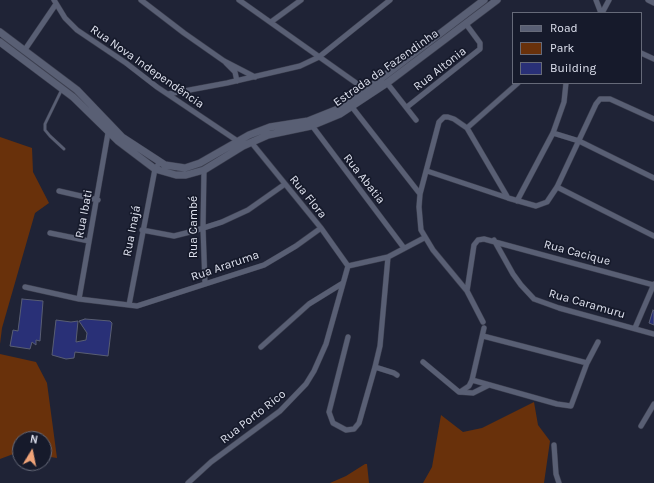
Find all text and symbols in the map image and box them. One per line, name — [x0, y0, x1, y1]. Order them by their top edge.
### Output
legend — [512, 12, 642, 84]
text: Road — [550, 21, 578, 35]
street label: Rua Nova Independência — [87, 22, 207, 112]
street label: Estrada da Fazendinha — [331, 26, 441, 110]
text: Park — [550, 41, 574, 55]
street label: Rua Altonia — [411, 44, 469, 94]
text: Building — [550, 61, 596, 75]
street label: Rua Abatia — [340, 151, 388, 207]
street label: Rua Flora — [286, 173, 330, 221]
street label: Rua Ibati — [72, 188, 96, 240]
street label: Rua Cambé — [187, 196, 201, 258]
street label: Rua Inajá — [120, 204, 144, 258]
street label: Rua Cacique — [542, 237, 612, 269]
street label: Rua Araruma — [189, 248, 261, 284]
street label: Rua Caramuru — [547, 286, 627, 322]
street label: Rua Porto Rico — [217, 387, 289, 447]
north arrow — [12, 431, 52, 471]
text: N — [29, 433, 39, 447]

